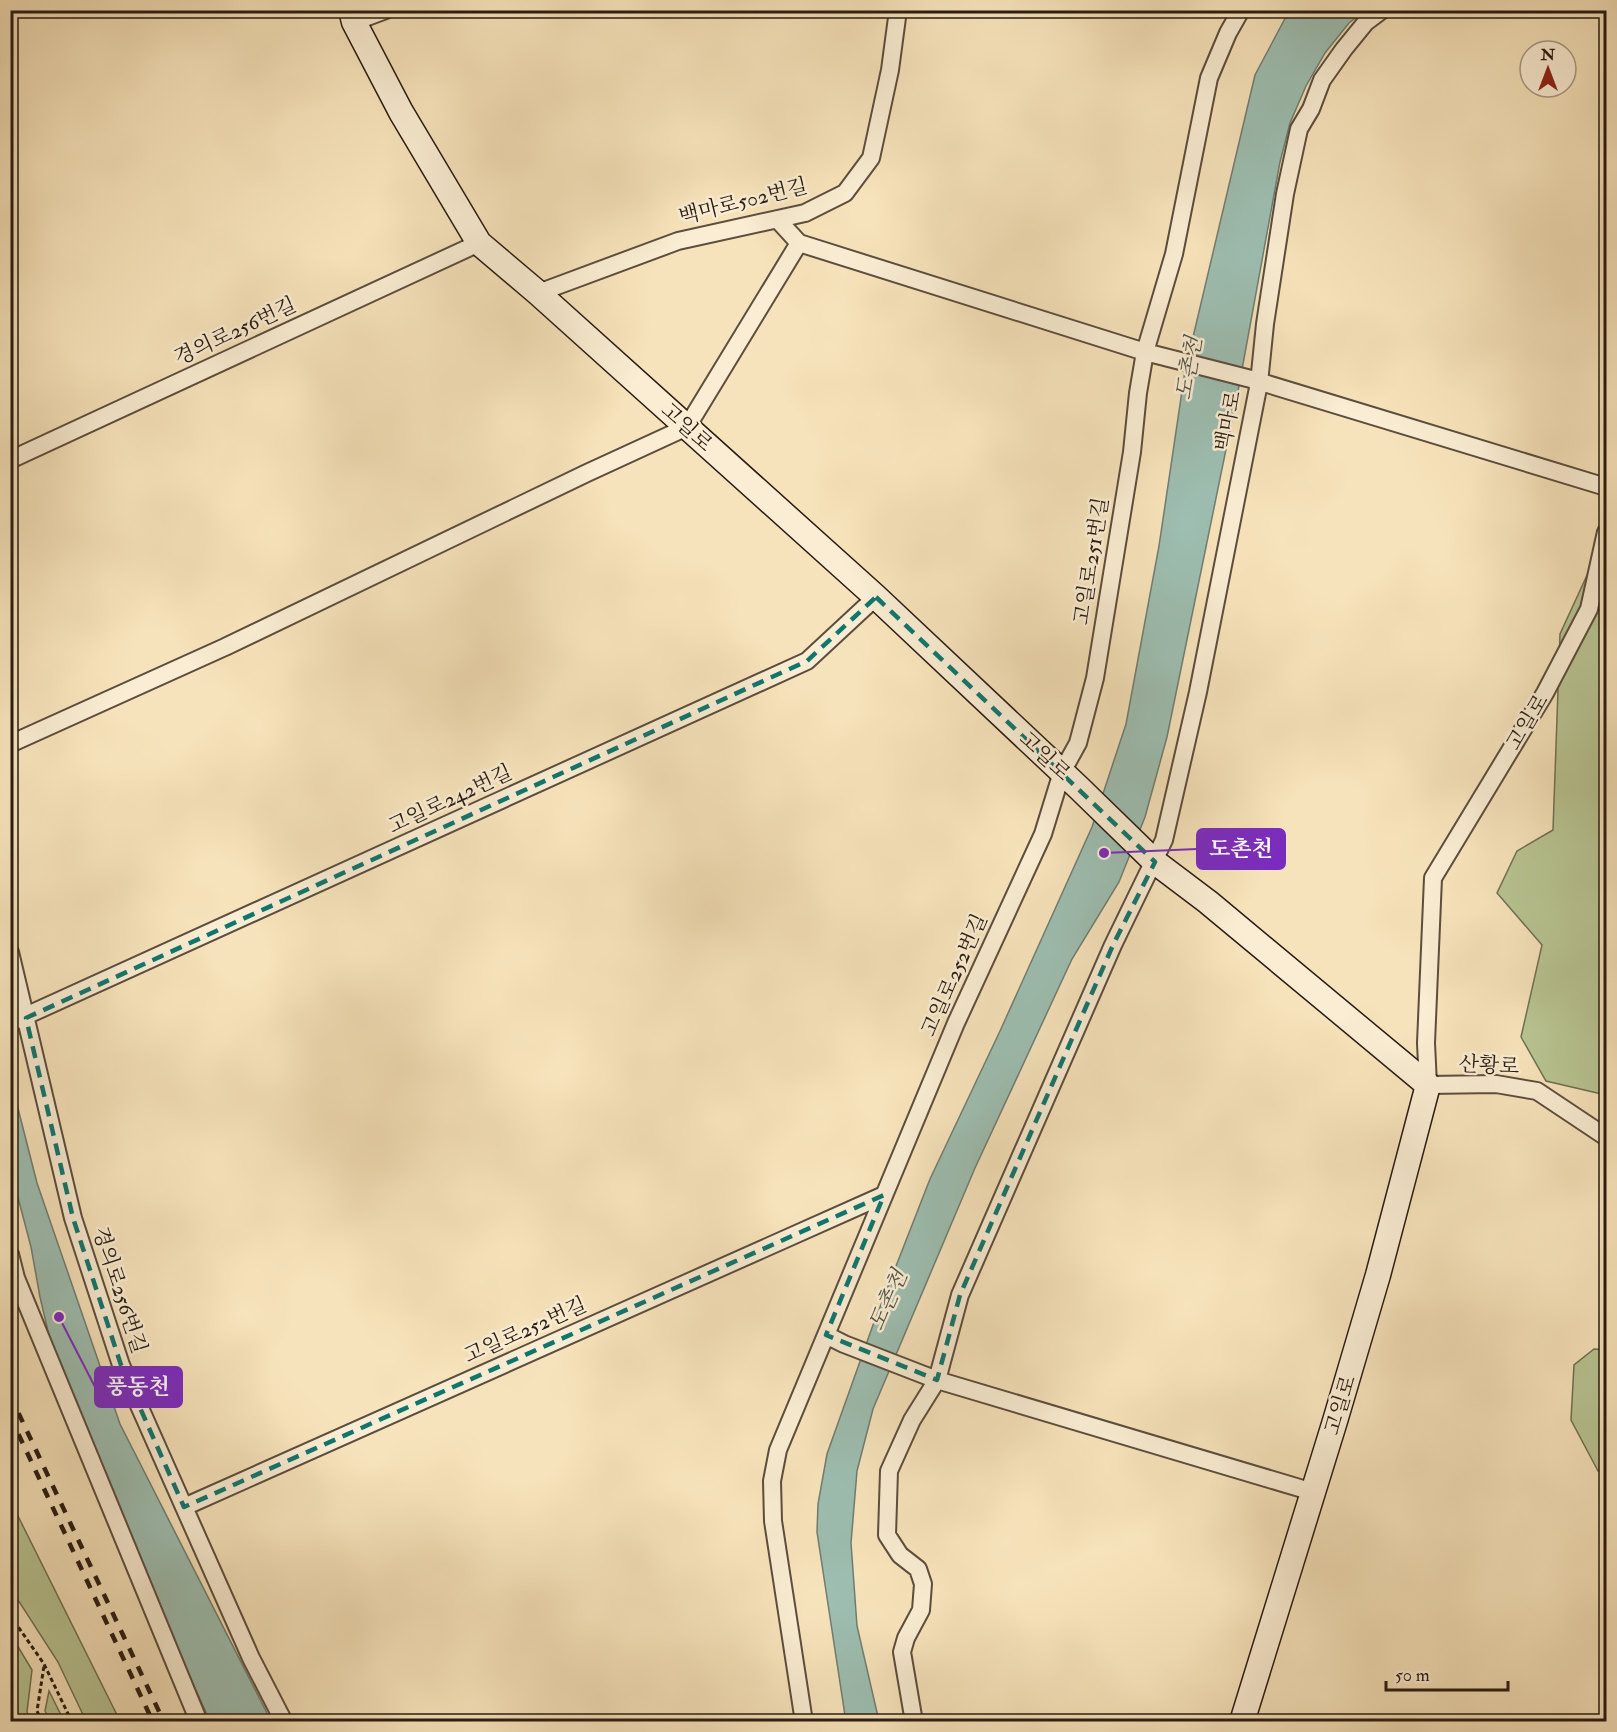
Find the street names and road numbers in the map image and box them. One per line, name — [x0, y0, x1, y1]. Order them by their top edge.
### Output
street label: 백마로502번길 — [676, 172, 810, 231]
street label: 경의로256번길 — [170, 291, 301, 372]
street label: 백마로 — [1209, 389, 1248, 454]
street label: 고일로 — [655, 397, 718, 458]
street label: 고일로251번길 — [1068, 495, 1115, 627]
street label: 고일로 — [1500, 689, 1555, 755]
street label: 고일로 — [1013, 726, 1076, 787]
street label: 고일로242번길 — [384, 759, 517, 840]
street label: 고일로252번길 — [915, 910, 994, 1041]
street label: 산황로 — [1458, 1050, 1520, 1081]
street label: 경의로256번길 — [86, 1223, 153, 1357]
street label: 고일로252번길 — [460, 1291, 591, 1370]
street label: 고일로 — [1319, 1372, 1362, 1438]

